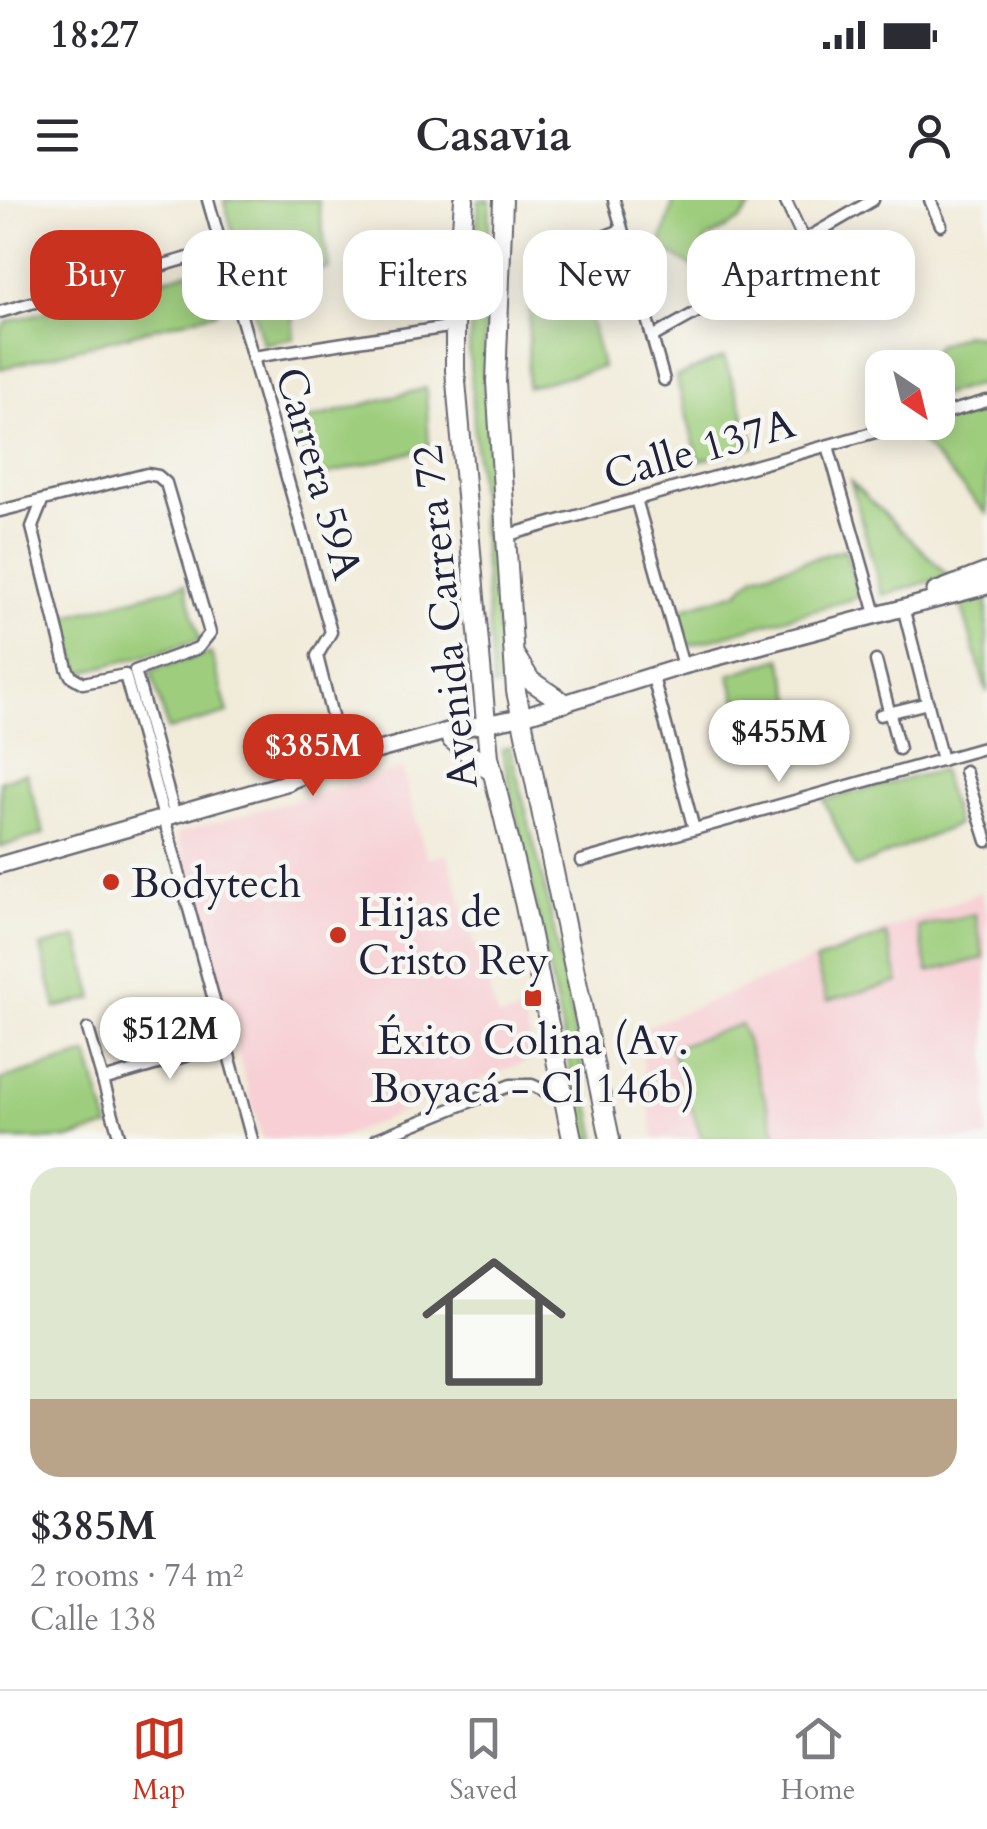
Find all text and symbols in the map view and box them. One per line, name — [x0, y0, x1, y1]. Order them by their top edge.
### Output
text: 18:27 — [50, 9, 139, 61]
text: Casavia — [415, 105, 572, 166]
icon: menu — [30, 108, 85, 163]
icon: person — [902, 108, 957, 163]
chip: Buy — [30, 230, 162, 320]
chip: Rent — [182, 230, 323, 320]
chip: Filters — [343, 230, 503, 320]
chip: New — [523, 230, 667, 320]
chip: Apartment — [687, 230, 915, 320]
north arrow — [865, 350, 955, 440]
map controls — [865, 350, 955, 440]
street label: Carrera 59A — [261, 361, 376, 586]
street label: Calle 137A — [597, 395, 802, 504]
street label: Avenida Carrera 72 — [399, 442, 492, 792]
pin: $455M — [709, 700, 849, 785]
text: $455M — [731, 710, 827, 754]
pin: $385M — [243, 714, 383, 799]
text: $385M — [265, 724, 361, 768]
place label: Bodytech — [131, 855, 301, 912]
marker: Bodytech — [100, 871, 122, 893]
place label: Hijas de Cristo Rey — [358, 884, 549, 989]
marker: Hijas de Cristo Rey — [327, 924, 349, 946]
marker: Éxito Colina (Av. Boyacá - Cl 146b) — [522, 987, 544, 1009]
pin: $512M — [100, 997, 240, 1082]
text: $512M — [122, 1007, 218, 1051]
place label: Éxito Colina (Av. Boyacá - Cl 146b) — [371, 1012, 695, 1117]
icon: home — [404, 1232, 584, 1412]
text: $385M — [30, 1497, 157, 1554]
text: 2 rooms · 74 m² — [30, 1554, 243, 1598]
text: Calle 138 — [30, 1598, 157, 1642]
tab: Map — [132, 1711, 187, 1809]
tab: Saved — [450, 1711, 517, 1809]
tab: Home — [781, 1711, 855, 1809]

